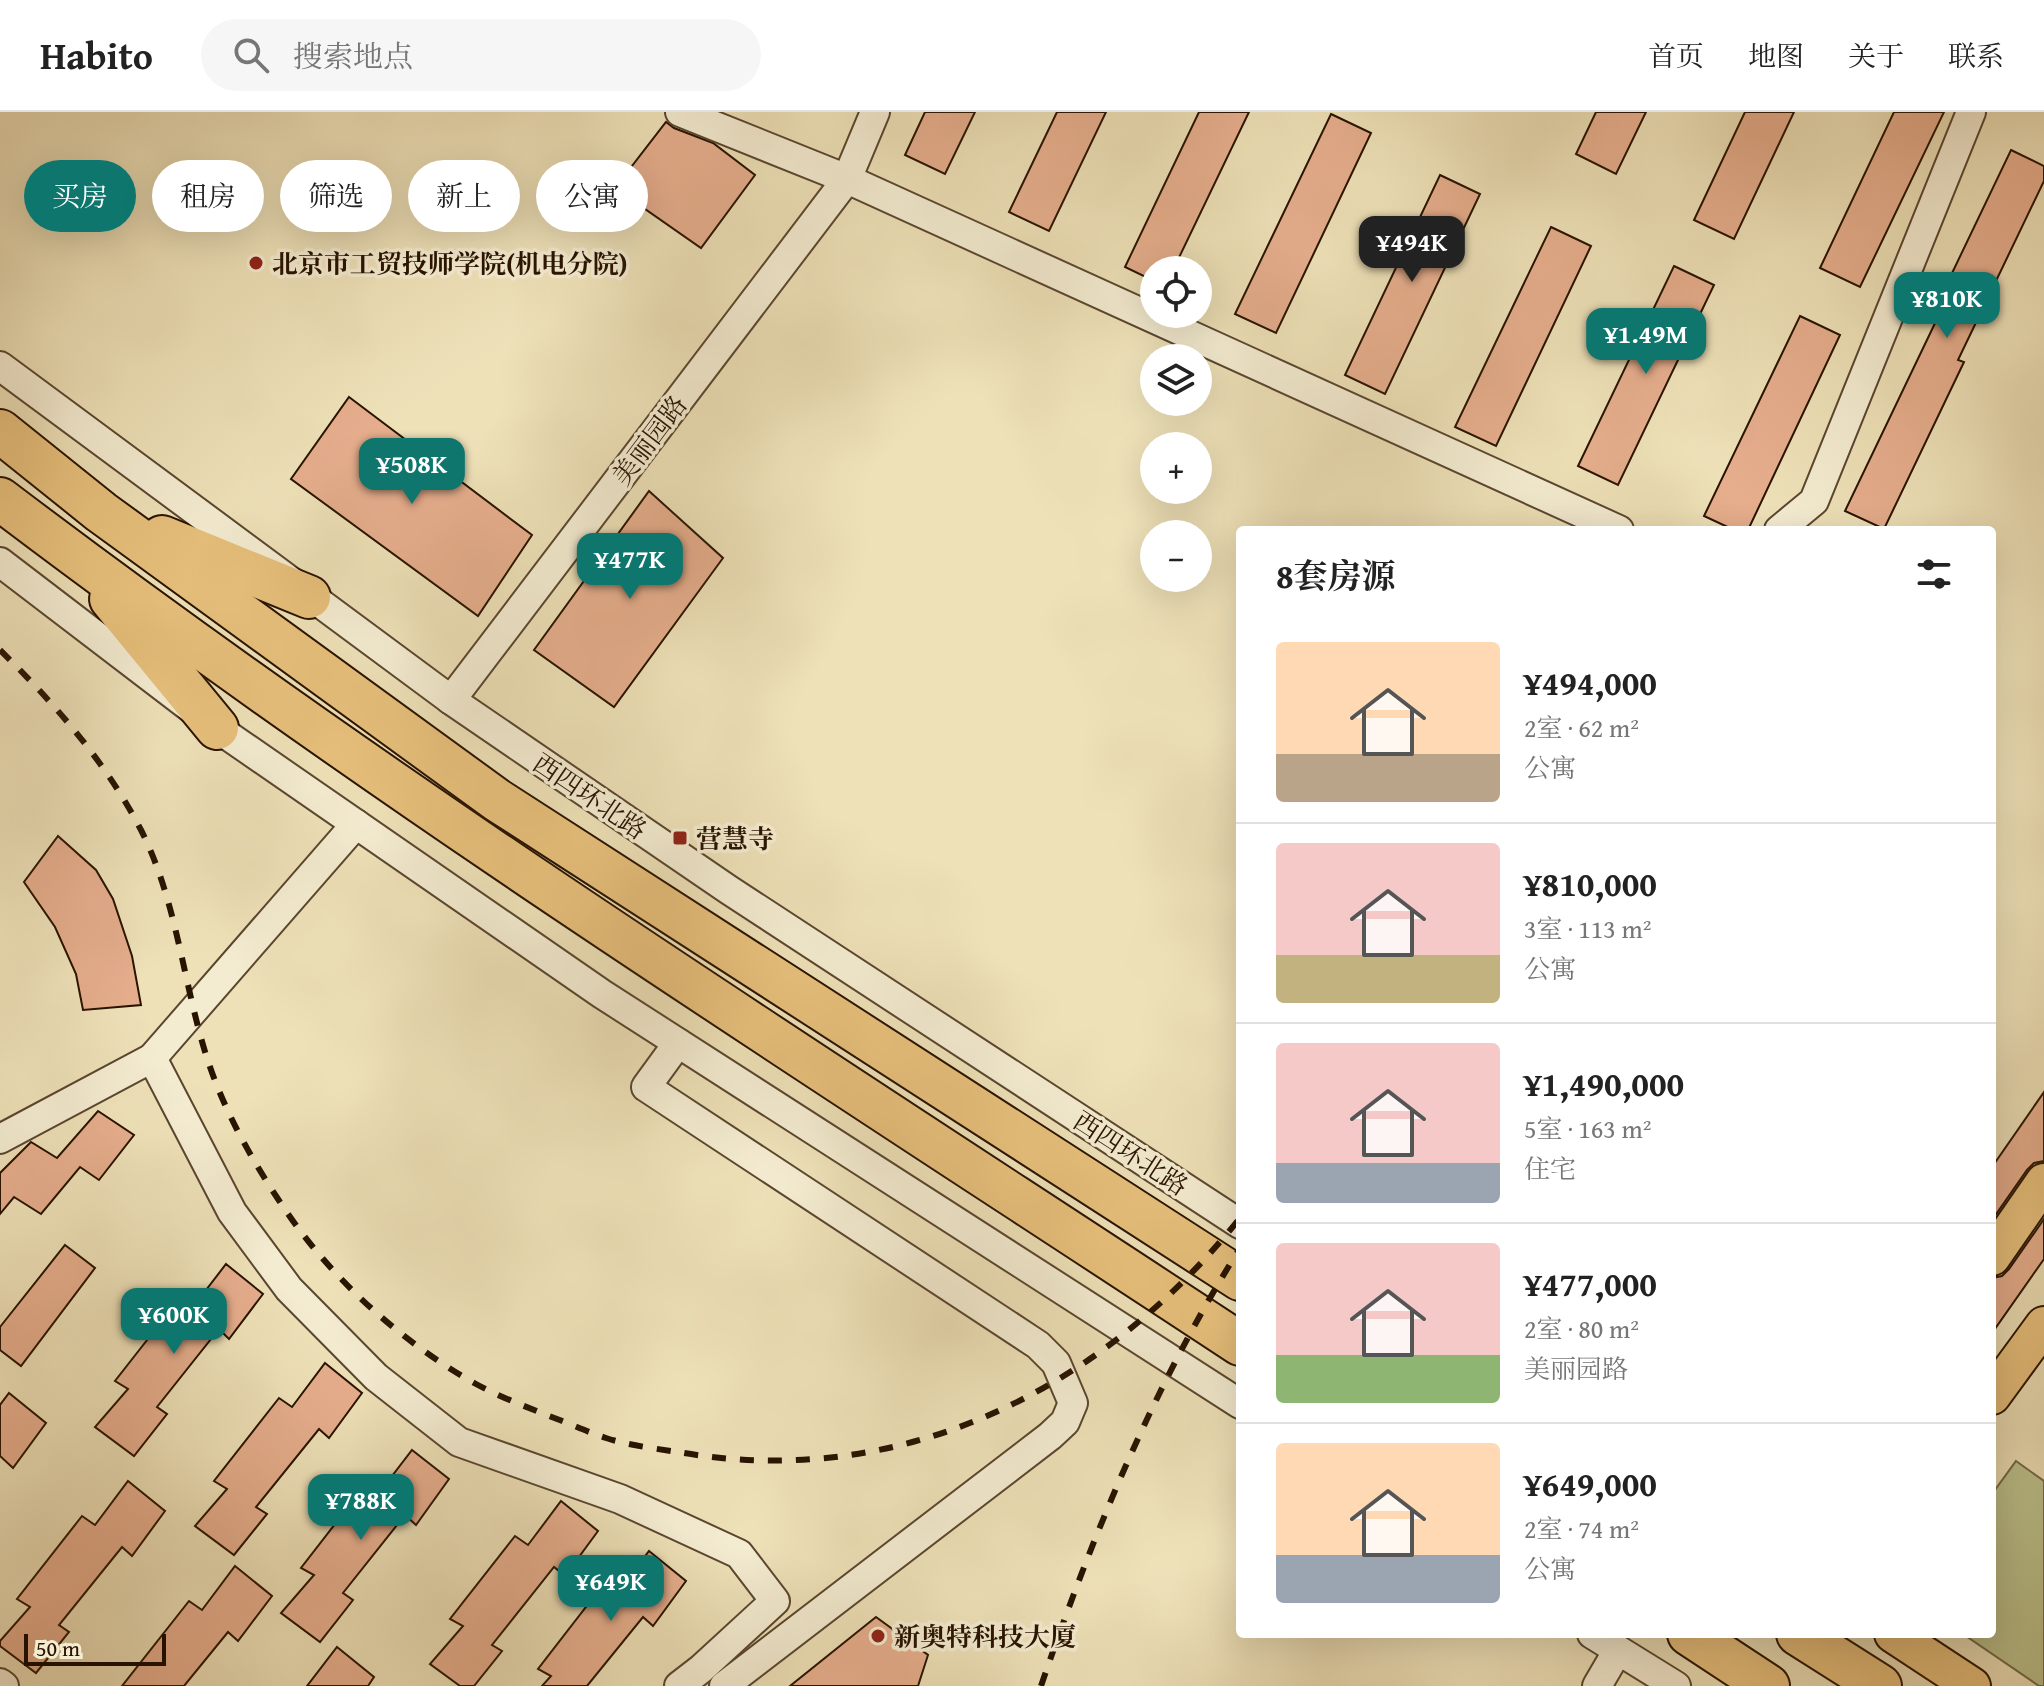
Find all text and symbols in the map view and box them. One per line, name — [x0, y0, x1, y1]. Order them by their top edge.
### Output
search box — [201, 19, 761, 91]
text: Habito — [40, 27, 153, 83]
icon: search — [229, 33, 273, 77]
text: 搜索地点 — [293, 34, 413, 78]
text: 首页 — [1648, 35, 1704, 76]
text: 地图 — [1748, 35, 1804, 76]
text: 关于 — [1848, 35, 1904, 76]
text: 联系 — [1948, 35, 2004, 76]
chip: 买房 — [24, 160, 136, 232]
chip: 租房 — [152, 160, 264, 232]
chip: 筛选 — [280, 160, 392, 232]
chip: 新上 — [408, 160, 520, 232]
chip: 公寓 — [536, 160, 648, 232]
pin: ¥494K — [1356, 216, 1468, 284]
text: ¥494K — [1377, 222, 1447, 261]
place label: 北京市工贸技师学院(机电分院) — [272, 244, 628, 283]
marker: 北京市工贸技师学院(机电分院) — [247, 254, 265, 272]
map controls — [1140, 256, 1212, 592]
button: locate — [1140, 256, 1212, 328]
pin: ¥810K — [1891, 272, 2003, 340]
text: ¥810K — [1912, 278, 1982, 317]
pin: ¥1.49M — [1581, 308, 1711, 376]
text: ¥1.49M — [1604, 314, 1688, 353]
button: layers — [1140, 344, 1212, 416]
street label: 美丽园路 — [602, 387, 696, 493]
button: + — [1140, 432, 1212, 504]
pin: ¥508K — [356, 438, 468, 506]
text: ¥508K — [377, 444, 447, 483]
button: − — [1140, 520, 1212, 592]
pin: ¥477K — [574, 533, 686, 601]
text: ¥477K — [595, 539, 665, 578]
text: 8套房源 — [1276, 551, 1396, 600]
icon: filters — [1912, 552, 1956, 596]
text: ¥494,000 — [1524, 658, 1657, 707]
icon: home — [1340, 674, 1436, 770]
text: 2室 · 62 m² — [1524, 708, 1639, 747]
street label: 西四环北路 — [525, 743, 655, 849]
text: 公寓 — [1524, 748, 1576, 787]
place label: 营慧寺 — [696, 819, 774, 858]
marker: 营慧寺 — [671, 829, 689, 847]
text: ¥810,000 — [1524, 859, 1657, 908]
icon: home — [1340, 875, 1436, 971]
text: 3室 · 113 m² — [1524, 909, 1652, 948]
text: 公寓 — [1524, 949, 1576, 988]
text: ¥1,490,000 — [1524, 1059, 1684, 1108]
icon: home — [1340, 1075, 1436, 1171]
street label: 西四环北路 — [1066, 1101, 1196, 1205]
text: 5室 · 163 m² — [1524, 1109, 1652, 1148]
text: 住宅 — [1524, 1149, 1576, 1188]
text: ¥477,000 — [1524, 1259, 1657, 1308]
icon: home — [1340, 1275, 1436, 1371]
pin: ¥600K — [118, 1288, 230, 1356]
text: ¥600K — [139, 1294, 209, 1333]
text: 2室 · 80 m² — [1524, 1309, 1639, 1348]
text: 美丽园路 — [1524, 1349, 1628, 1388]
text: ¥649,000 — [1524, 1459, 1657, 1508]
pin: ¥788K — [305, 1474, 417, 1542]
icon: home — [1340, 1475, 1436, 1571]
text: ¥788K — [326, 1480, 396, 1519]
text: 2室 · 74 m² — [1524, 1509, 1639, 1548]
text: 公寓 — [1524, 1549, 1576, 1588]
pin: ¥649K — [555, 1555, 667, 1623]
text: ¥649K — [576, 1561, 646, 1600]
place label: 新奥特科技大厦 — [894, 1617, 1076, 1656]
marker: 新奥特科技大厦 — [869, 1627, 887, 1645]
scale bar — [24, 1630, 166, 1666]
text: 50 m — [36, 1632, 80, 1664]

